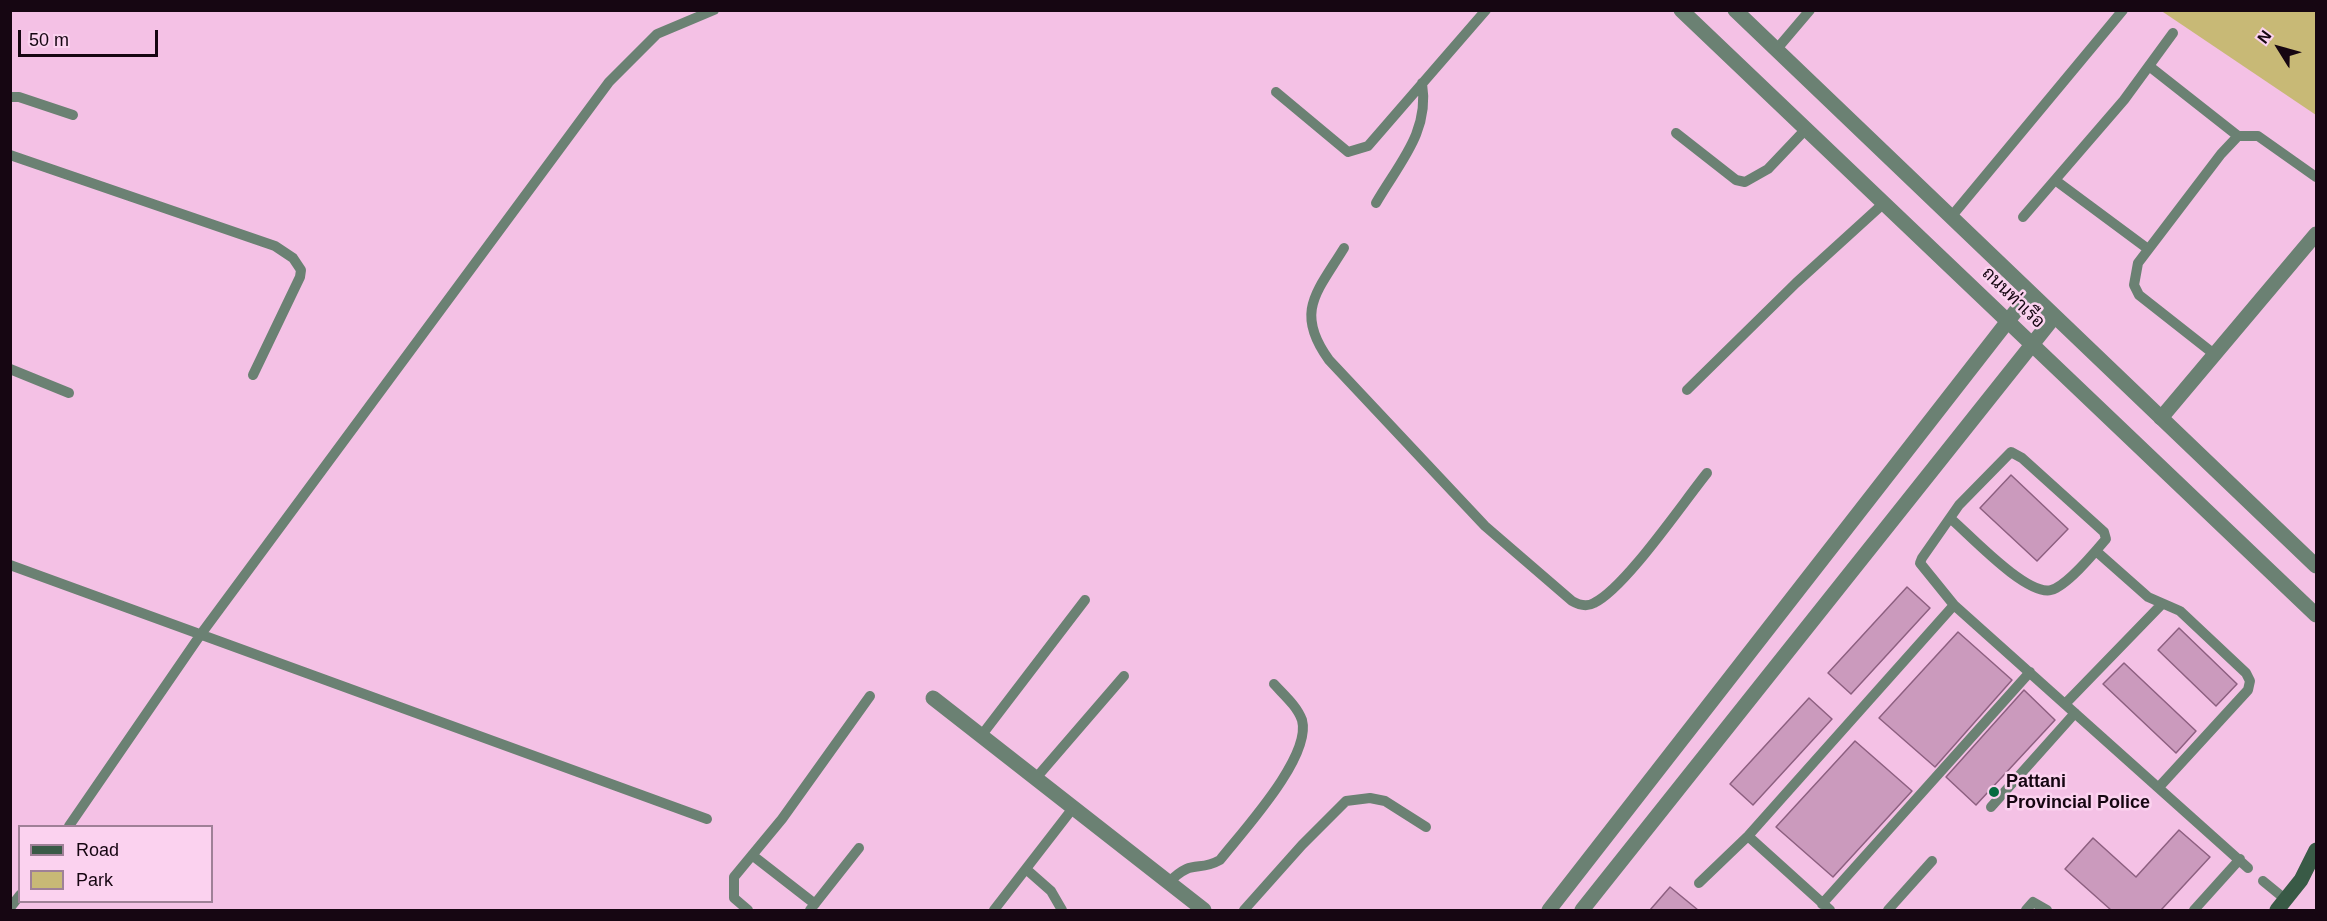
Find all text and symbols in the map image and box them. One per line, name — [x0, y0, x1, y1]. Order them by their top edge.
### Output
scale bar — [21, 18, 160, 56]
north arrow — [2249, 18, 2309, 78]
text: N — [2254, 27, 2274, 47]
text: 50 m — [29, 30, 69, 50]
street label: ถนนท่าเรือ — [1977, 263, 2049, 333]
place label: Pattani Provincial Police — [2006, 771, 2150, 814]
marker: Pattani Provincial Police — [1987, 785, 2001, 799]
legend — [18, 825, 213, 903]
text: Road — [76, 840, 119, 860]
text: Park — [76, 870, 113, 890]

